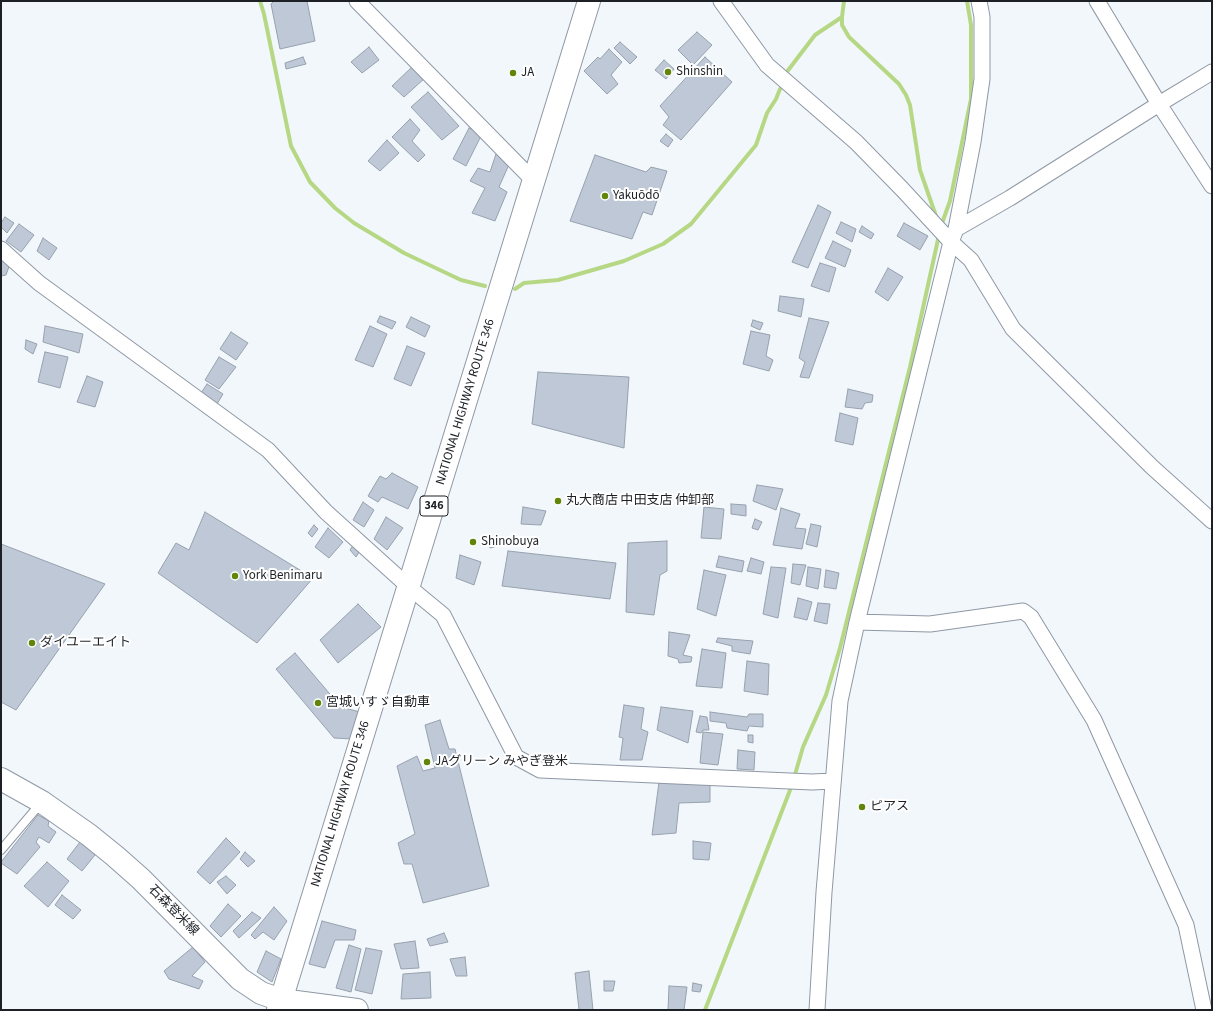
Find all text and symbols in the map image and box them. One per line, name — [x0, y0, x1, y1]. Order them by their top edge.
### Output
place label: Shinshin — [676, 64, 723, 80]
place label: JA — [521, 65, 534, 81]
marker: Shinshin — [663, 67, 673, 77]
marker: JA — [508, 68, 518, 78]
place label: Yakuōdō — [613, 188, 660, 204]
marker: Yakuōdō — [600, 191, 610, 201]
street label: NATIONAL HIGHWAY ROUTE 346 — [433, 317, 499, 487]
place label: 丸大商店 中田支店 仲卸部 — [566, 493, 714, 509]
road number: 346 — [420, 496, 448, 516]
marker: 丸大商店 中田支店 仲卸部 — [553, 496, 563, 506]
place label: Shinobuya — [481, 534, 539, 550]
marker: Shinobuya — [468, 537, 478, 547]
place label: York Benimaru — [243, 568, 323, 584]
marker: York Benimaru — [230, 571, 240, 581]
place label: ダイユーエイト — [40, 635, 131, 651]
marker: ダイユーエイト — [27, 638, 37, 648]
place label: 宮城いすゞ自動車 — [326, 695, 430, 711]
marker: 宮城いすゞ自動車 — [313, 698, 323, 708]
street label: NATIONAL HIGHWAY ROUTE 346 — [308, 719, 374, 889]
place label: JAグリーン みやぎ登米 — [435, 754, 568, 770]
marker: JAグリーン みやぎ登米 — [422, 757, 432, 767]
place label: ピアス — [870, 799, 909, 815]
marker: ピアス — [857, 802, 867, 812]
street label: 石森登米線 — [145, 883, 201, 939]

